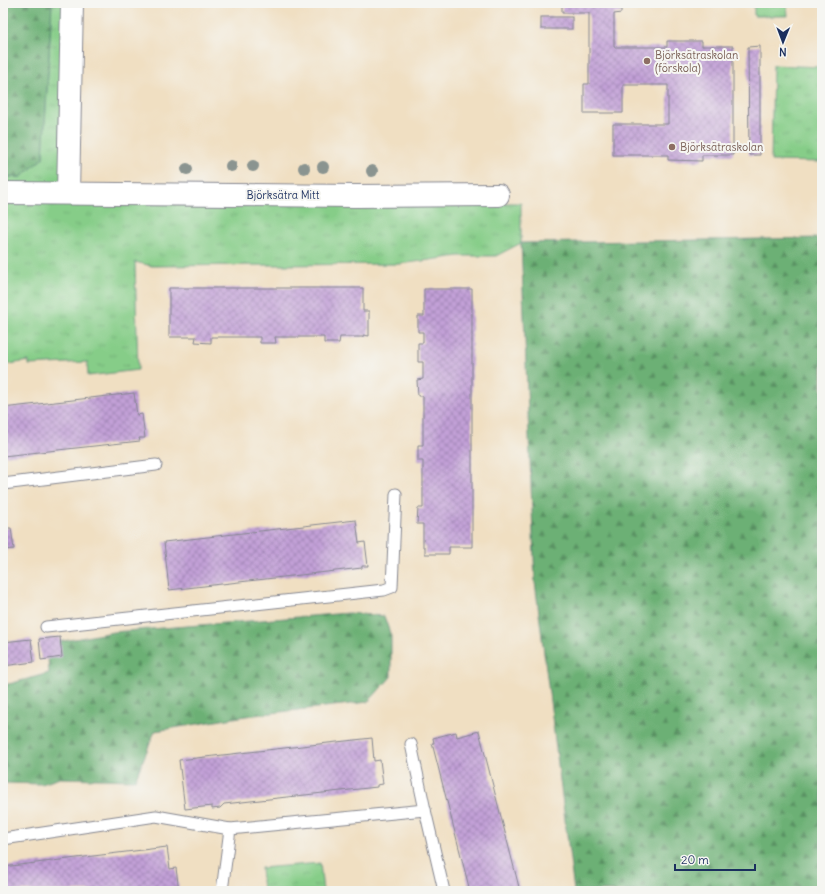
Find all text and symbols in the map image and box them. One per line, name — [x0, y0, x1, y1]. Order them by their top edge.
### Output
north arrow — [763, 22, 803, 62]
text: N — [779, 45, 787, 59]
place label: Björksätraskolan (förskola) — [655, 48, 738, 75]
marker: Björksätraskolan (förskola) — [642, 56, 652, 66]
place label: Björksätraskolan — [680, 140, 763, 154]
marker: Björksätraskolan — [667, 142, 677, 152]
street label: Björksätra Mitt — [247, 188, 320, 202]
scale bar — [675, 846, 755, 872]
text: 20 m — [681, 852, 709, 867]

